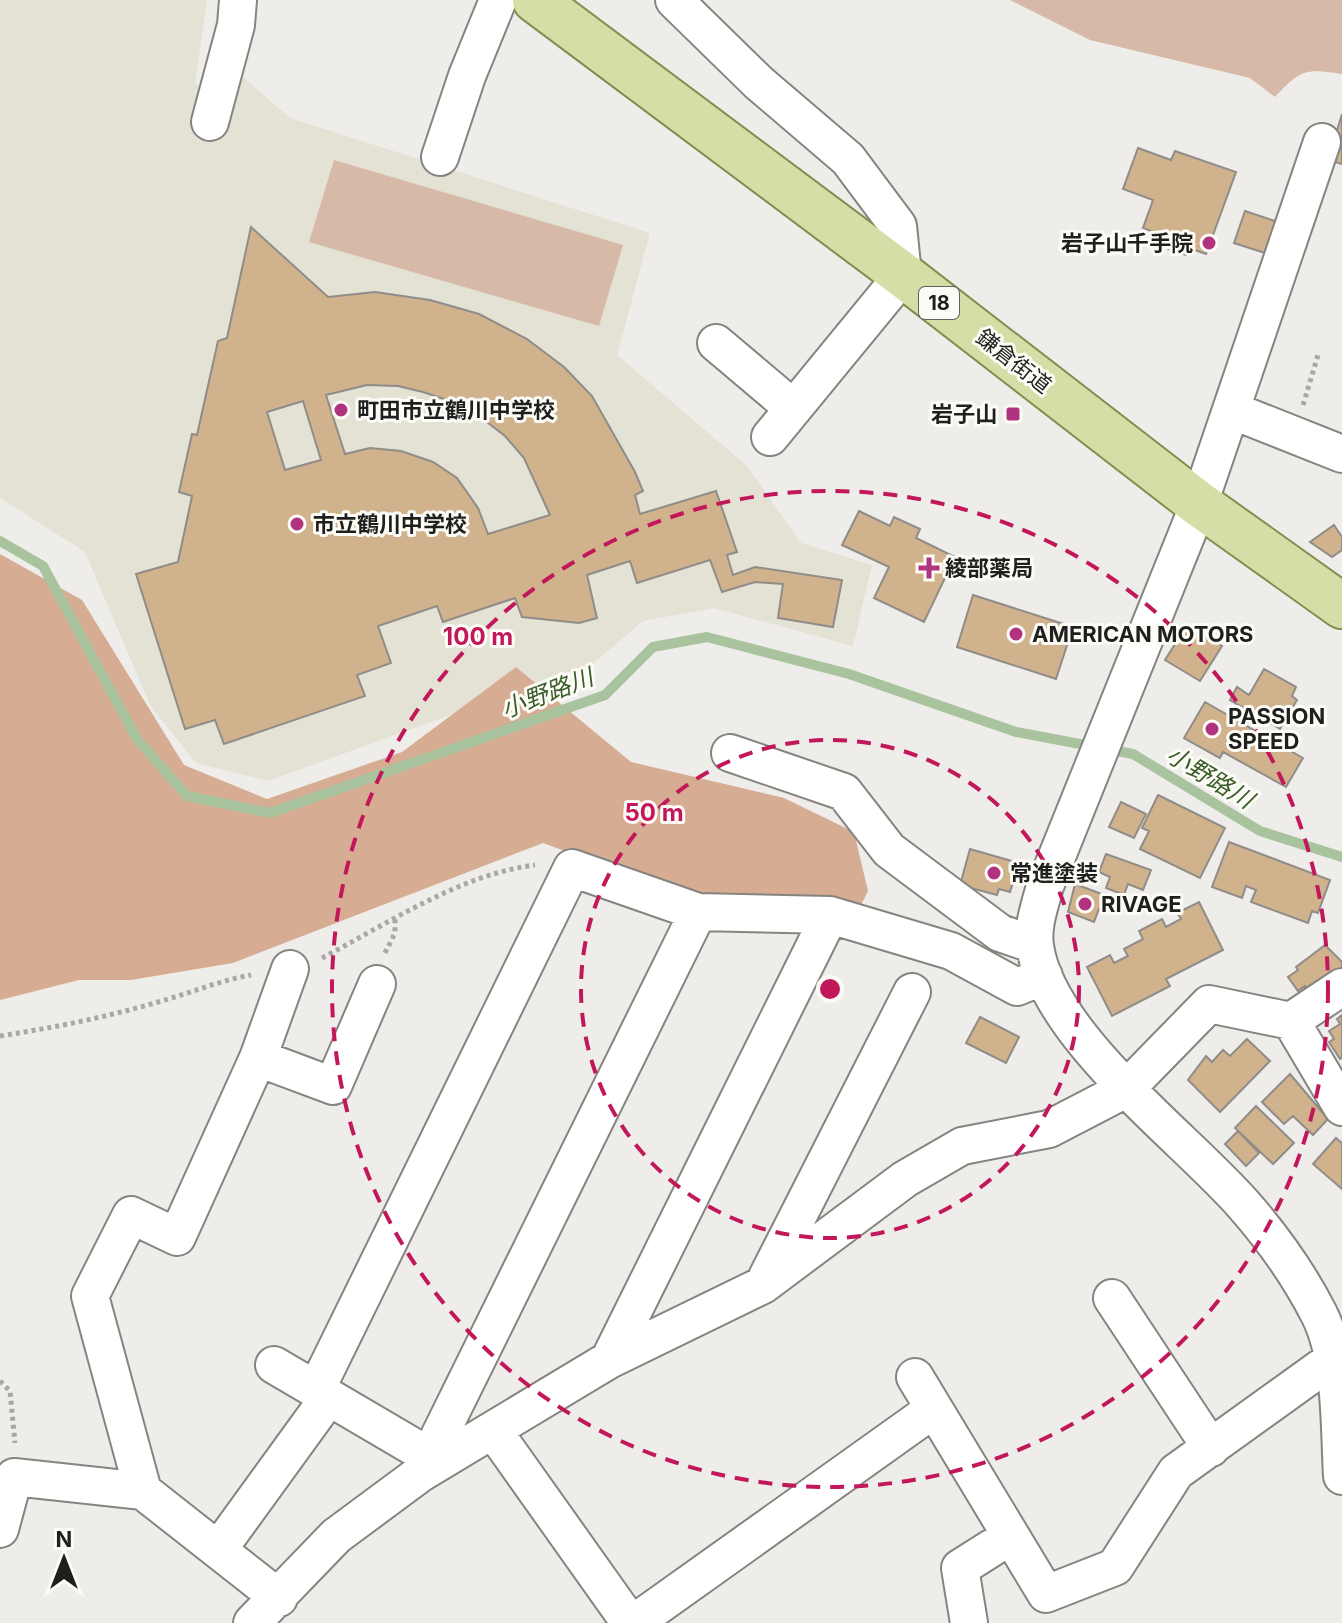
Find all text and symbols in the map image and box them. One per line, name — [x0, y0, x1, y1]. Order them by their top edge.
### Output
place label: 岩子山千手院 — [1061, 230, 1193, 256]
marker: 岩子山千手院 — [1200, 234, 1218, 252]
road number: 18 — [919, 287, 959, 319]
street label: 鎌倉街道 — [971, 324, 1057, 398]
place label: 町田市立鶴川中学校 — [357, 397, 555, 423]
marker: 町田市立鶴川中学校 — [332, 401, 350, 419]
place label: 岩子山 — [931, 401, 997, 427]
marker: 岩子山 — [1004, 405, 1022, 423]
place label: 市立鶴川中学校 — [313, 511, 467, 537]
marker: 市立鶴川中学校 — [288, 515, 306, 533]
place label: 綾部薬局 — [945, 555, 1033, 581]
marker: 綾部薬局 — [920, 559, 938, 577]
place label: AMERICAN MOTORS — [1032, 621, 1254, 647]
text: 100 m — [443, 622, 513, 651]
marker: AMERICAN MOTORS — [1007, 625, 1025, 643]
water label: 小野路川 — [497, 661, 600, 724]
place label: PASSION SPEED — [1228, 703, 1325, 754]
marker: PASSION SPEED — [1203, 720, 1221, 738]
water label: 小野路川 — [1161, 740, 1261, 816]
text: 50 m — [624, 798, 684, 827]
place label: 常進塗装 — [1010, 860, 1098, 886]
marker: 常進塗装 — [985, 864, 1003, 882]
place label: RIVAGE — [1101, 891, 1182, 917]
marker: RIVAGE — [1076, 895, 1094, 913]
centre of rings — [816, 975, 844, 1003]
north arrow — [24, 1519, 104, 1599]
text: N — [56, 1526, 72, 1552]

